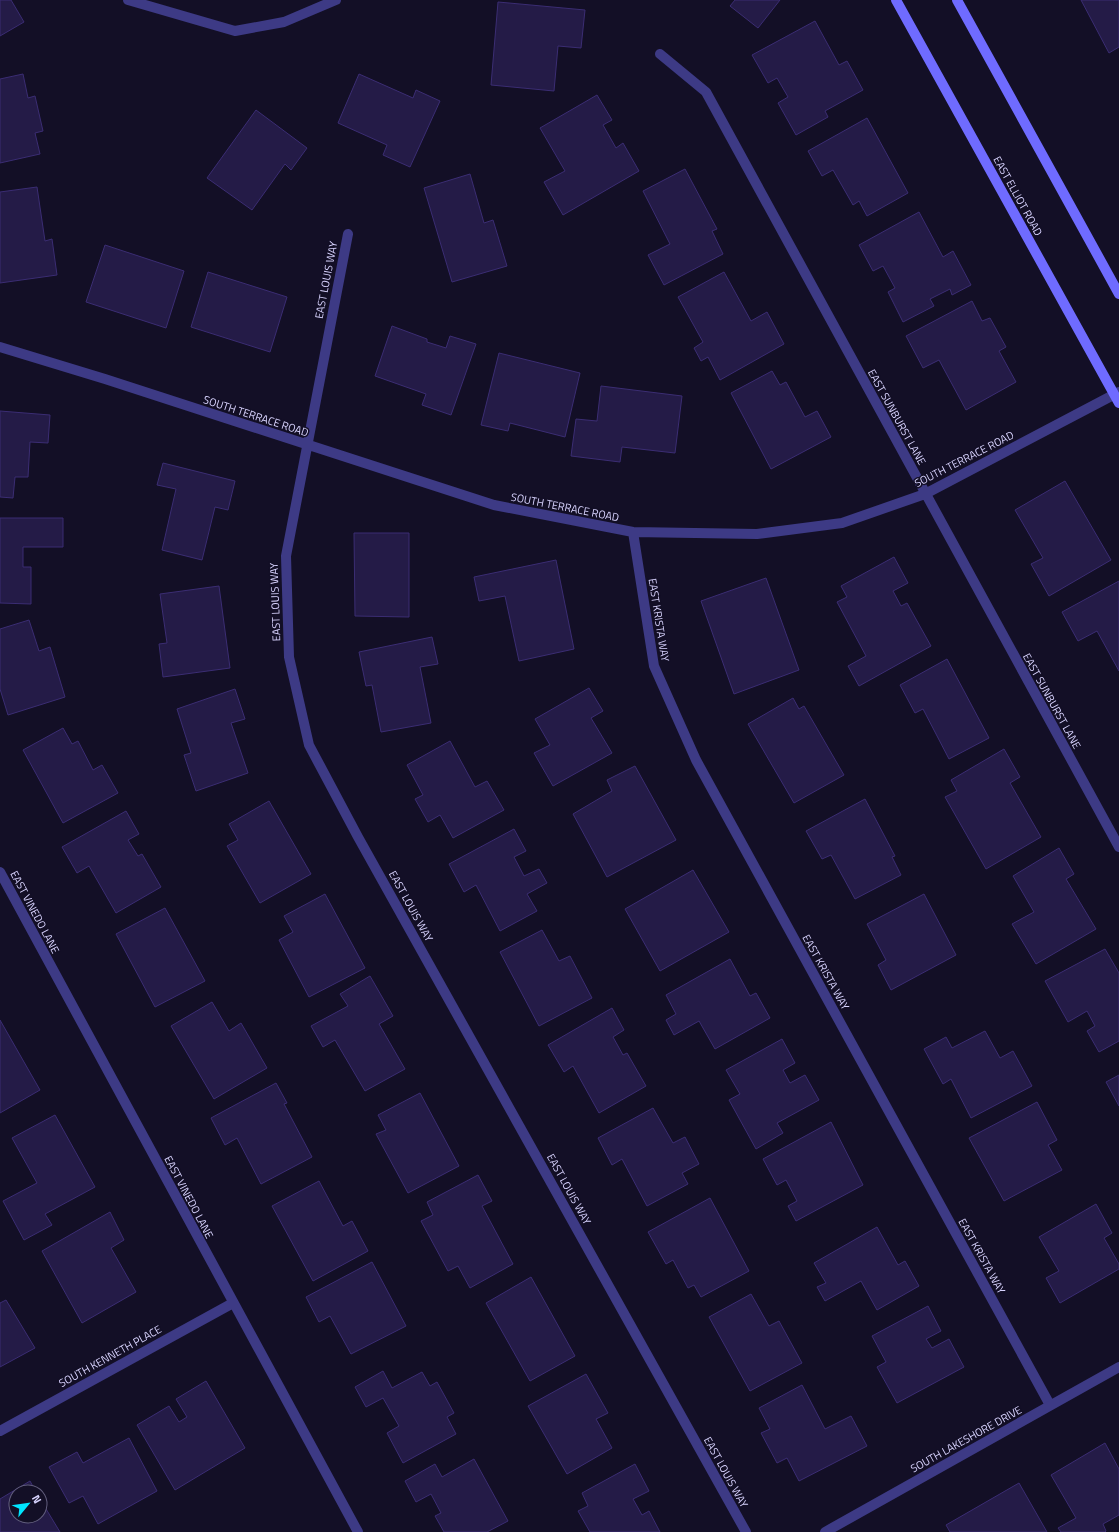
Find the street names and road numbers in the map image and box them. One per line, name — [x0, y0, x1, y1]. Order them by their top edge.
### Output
street label: EAST ELLIOT ROAD — [989, 153, 1047, 239]
street label: EAST LOUIS WAY — [311, 240, 341, 320]
street label: EAST SUNBURST LANE — [864, 366, 930, 468]
street label: SOUTH TERRACE ROAD — [201, 391, 311, 441]
street label: SOUTH TERRACE ROAD — [911, 427, 1017, 491]
street label: SOUTH TERRACE ROAD — [510, 489, 620, 525]
street label: EAST LOUIS WAY — [266, 562, 284, 642]
street label: EAST KRISTA WAY — [645, 577, 673, 663]
street label: EAST SUNBURST LANE — [1019, 650, 1085, 752]
street label: EAST VINEDO LANE — [6, 868, 64, 956]
street label: EAST LOUIS WAY — [385, 868, 437, 944]
street label: EAST KRISTA WAY — [799, 931, 853, 1013]
street label: EAST LOUIS WAY — [543, 1151, 595, 1227]
street label: EAST VINEDO LANE — [160, 1153, 218, 1241]
street label: EAST KRISTA WAY — [955, 1215, 1009, 1297]
street label: SOUTH KENNETH PLACE — [56, 1321, 164, 1391]
street label: SOUTH LAKESHORE DRIVE — [907, 1402, 1025, 1476]
street label: EAST LOUIS WAY — [700, 1434, 752, 1510]

